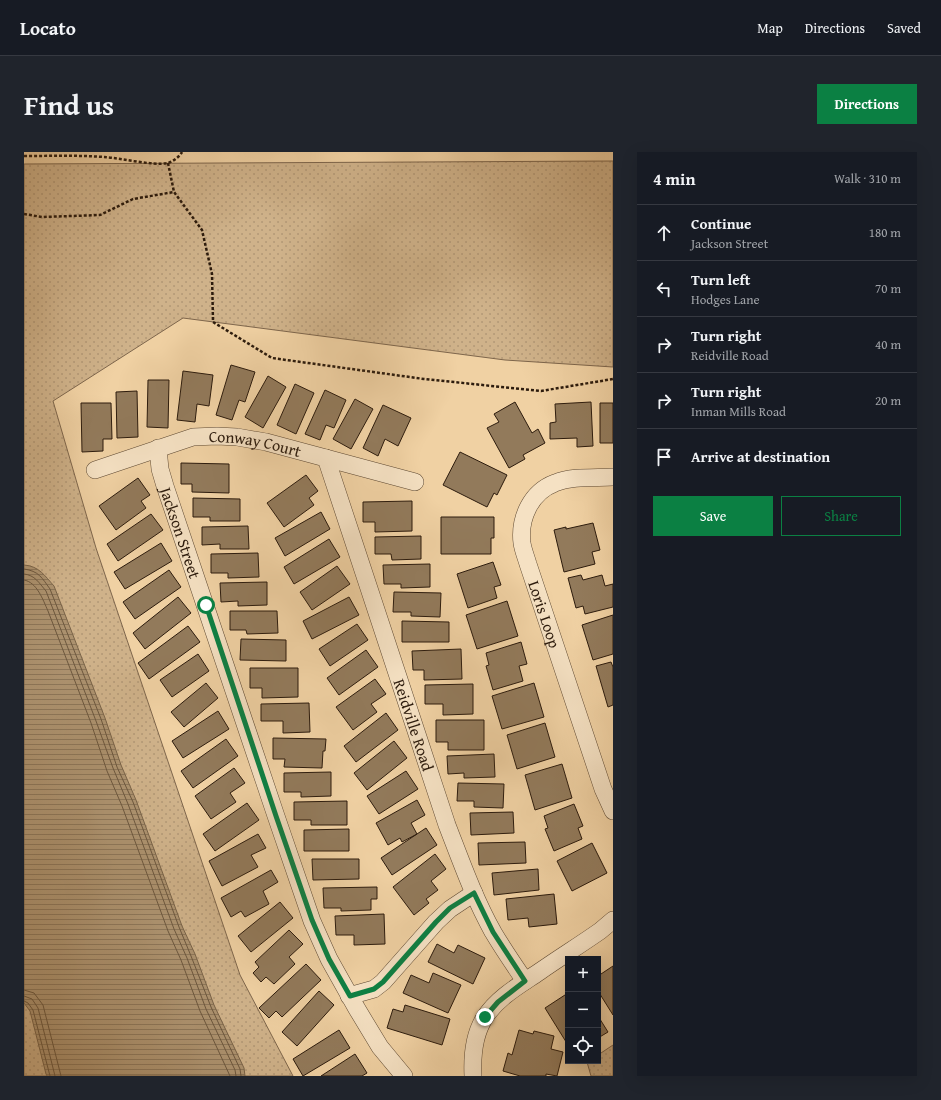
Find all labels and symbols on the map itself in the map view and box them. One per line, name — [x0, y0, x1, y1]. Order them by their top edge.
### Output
street label: Conway Court — [208, 424, 304, 463]
street label: Jackson Street — [154, 482, 207, 582]
street label: Loris Loop — [522, 577, 567, 651]
route start — [197, 596, 215, 614]
street label: Reidville Road — [388, 676, 441, 775]
route end — [476, 1008, 494, 1026]

